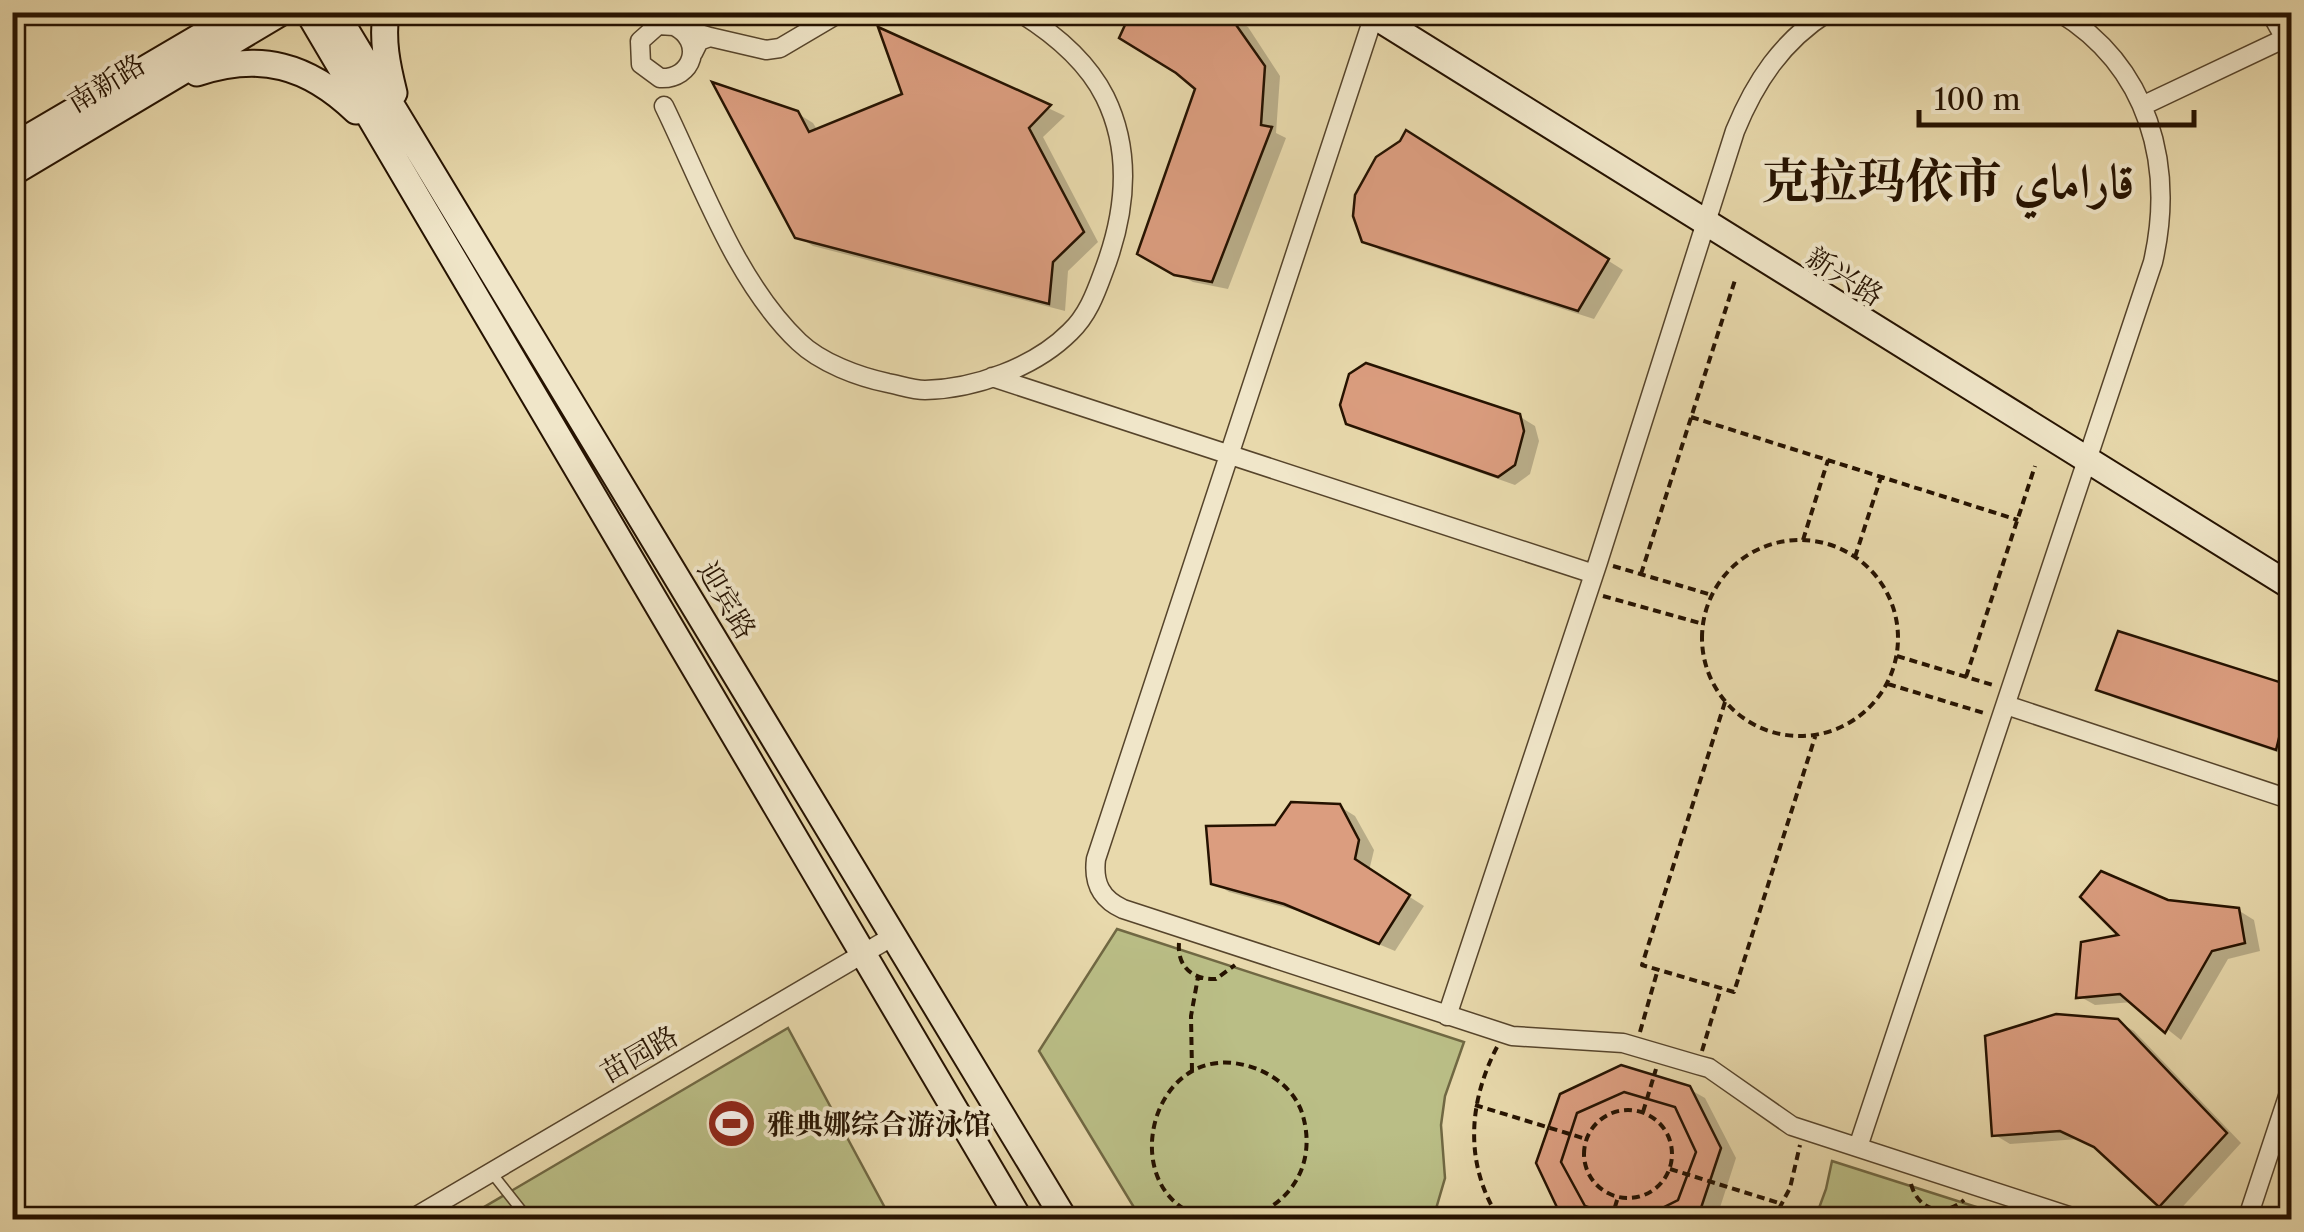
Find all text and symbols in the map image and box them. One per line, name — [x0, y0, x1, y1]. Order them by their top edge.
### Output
street label: 南新路 — [61, 47, 151, 119]
scale bar — [1919, 65, 2194, 127]
text: 100 m — [1934, 81, 2021, 118]
district label: 克拉玛依市 قاراماي — [1761, 151, 2135, 220]
street label: 新兴路 — [1800, 239, 1890, 313]
street label: 迎宾路 — [691, 555, 763, 645]
street label: 苗园路 — [594, 1018, 684, 1090]
sports icon: 雅典娜综合游泳馆 — [706, 1098, 758, 1150]
place label: 雅典娜综合游泳馆 — [767, 1107, 991, 1141]

